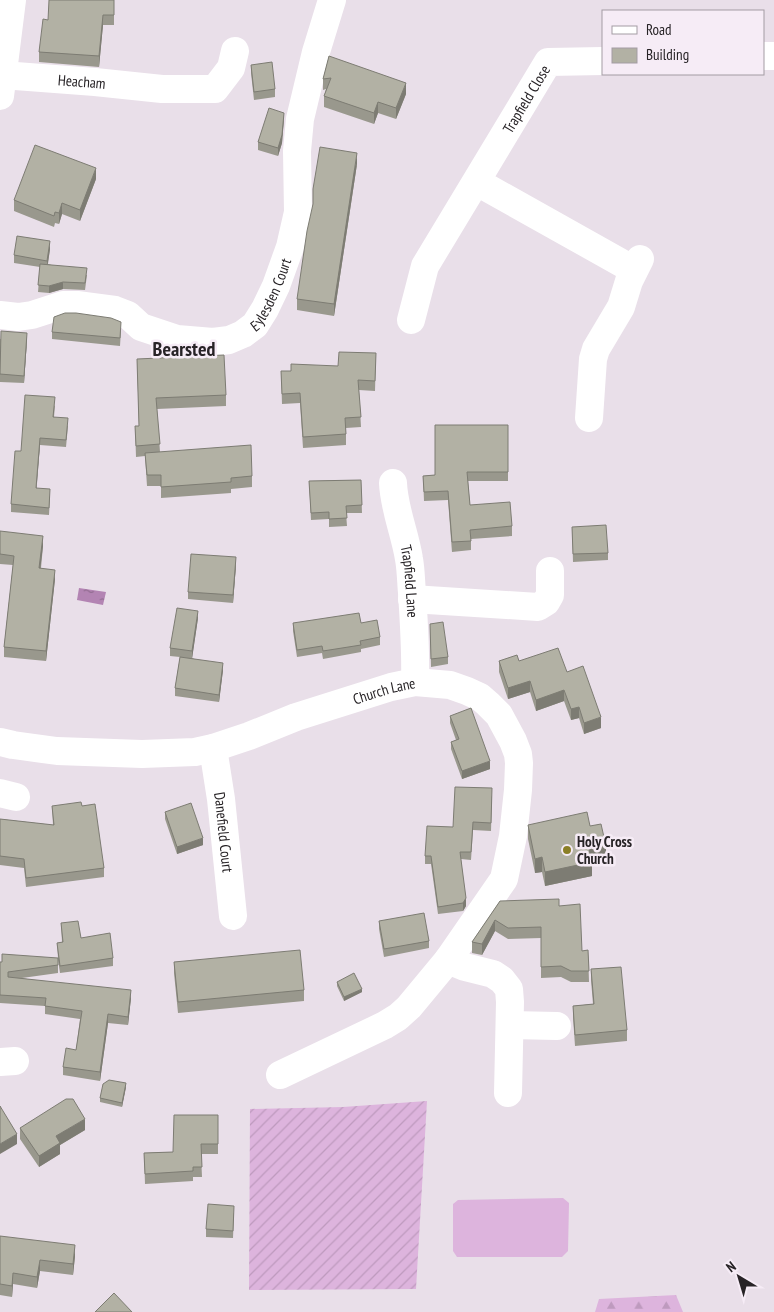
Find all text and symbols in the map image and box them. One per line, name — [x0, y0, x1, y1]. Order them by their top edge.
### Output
legend — [602, 10, 764, 75]
text: Road — [646, 20, 672, 39]
text: Building — [646, 45, 689, 64]
street label: Trapfield Close — [498, 61, 554, 136]
street label: Heacham — [57, 70, 107, 93]
street label: Eylesden Court — [246, 255, 295, 335]
district label: Bearsted — [153, 336, 215, 362]
street label: Trapfield Lane — [397, 543, 423, 618]
street label: Church Lane — [350, 673, 417, 708]
street label: Danefield Court — [211, 791, 238, 873]
place label: Holy Cross Church — [577, 832, 632, 868]
marker: Holy Cross Church — [561, 844, 573, 856]
north arrow — [714, 1252, 764, 1302]
text: N — [722, 1257, 740, 1276]

